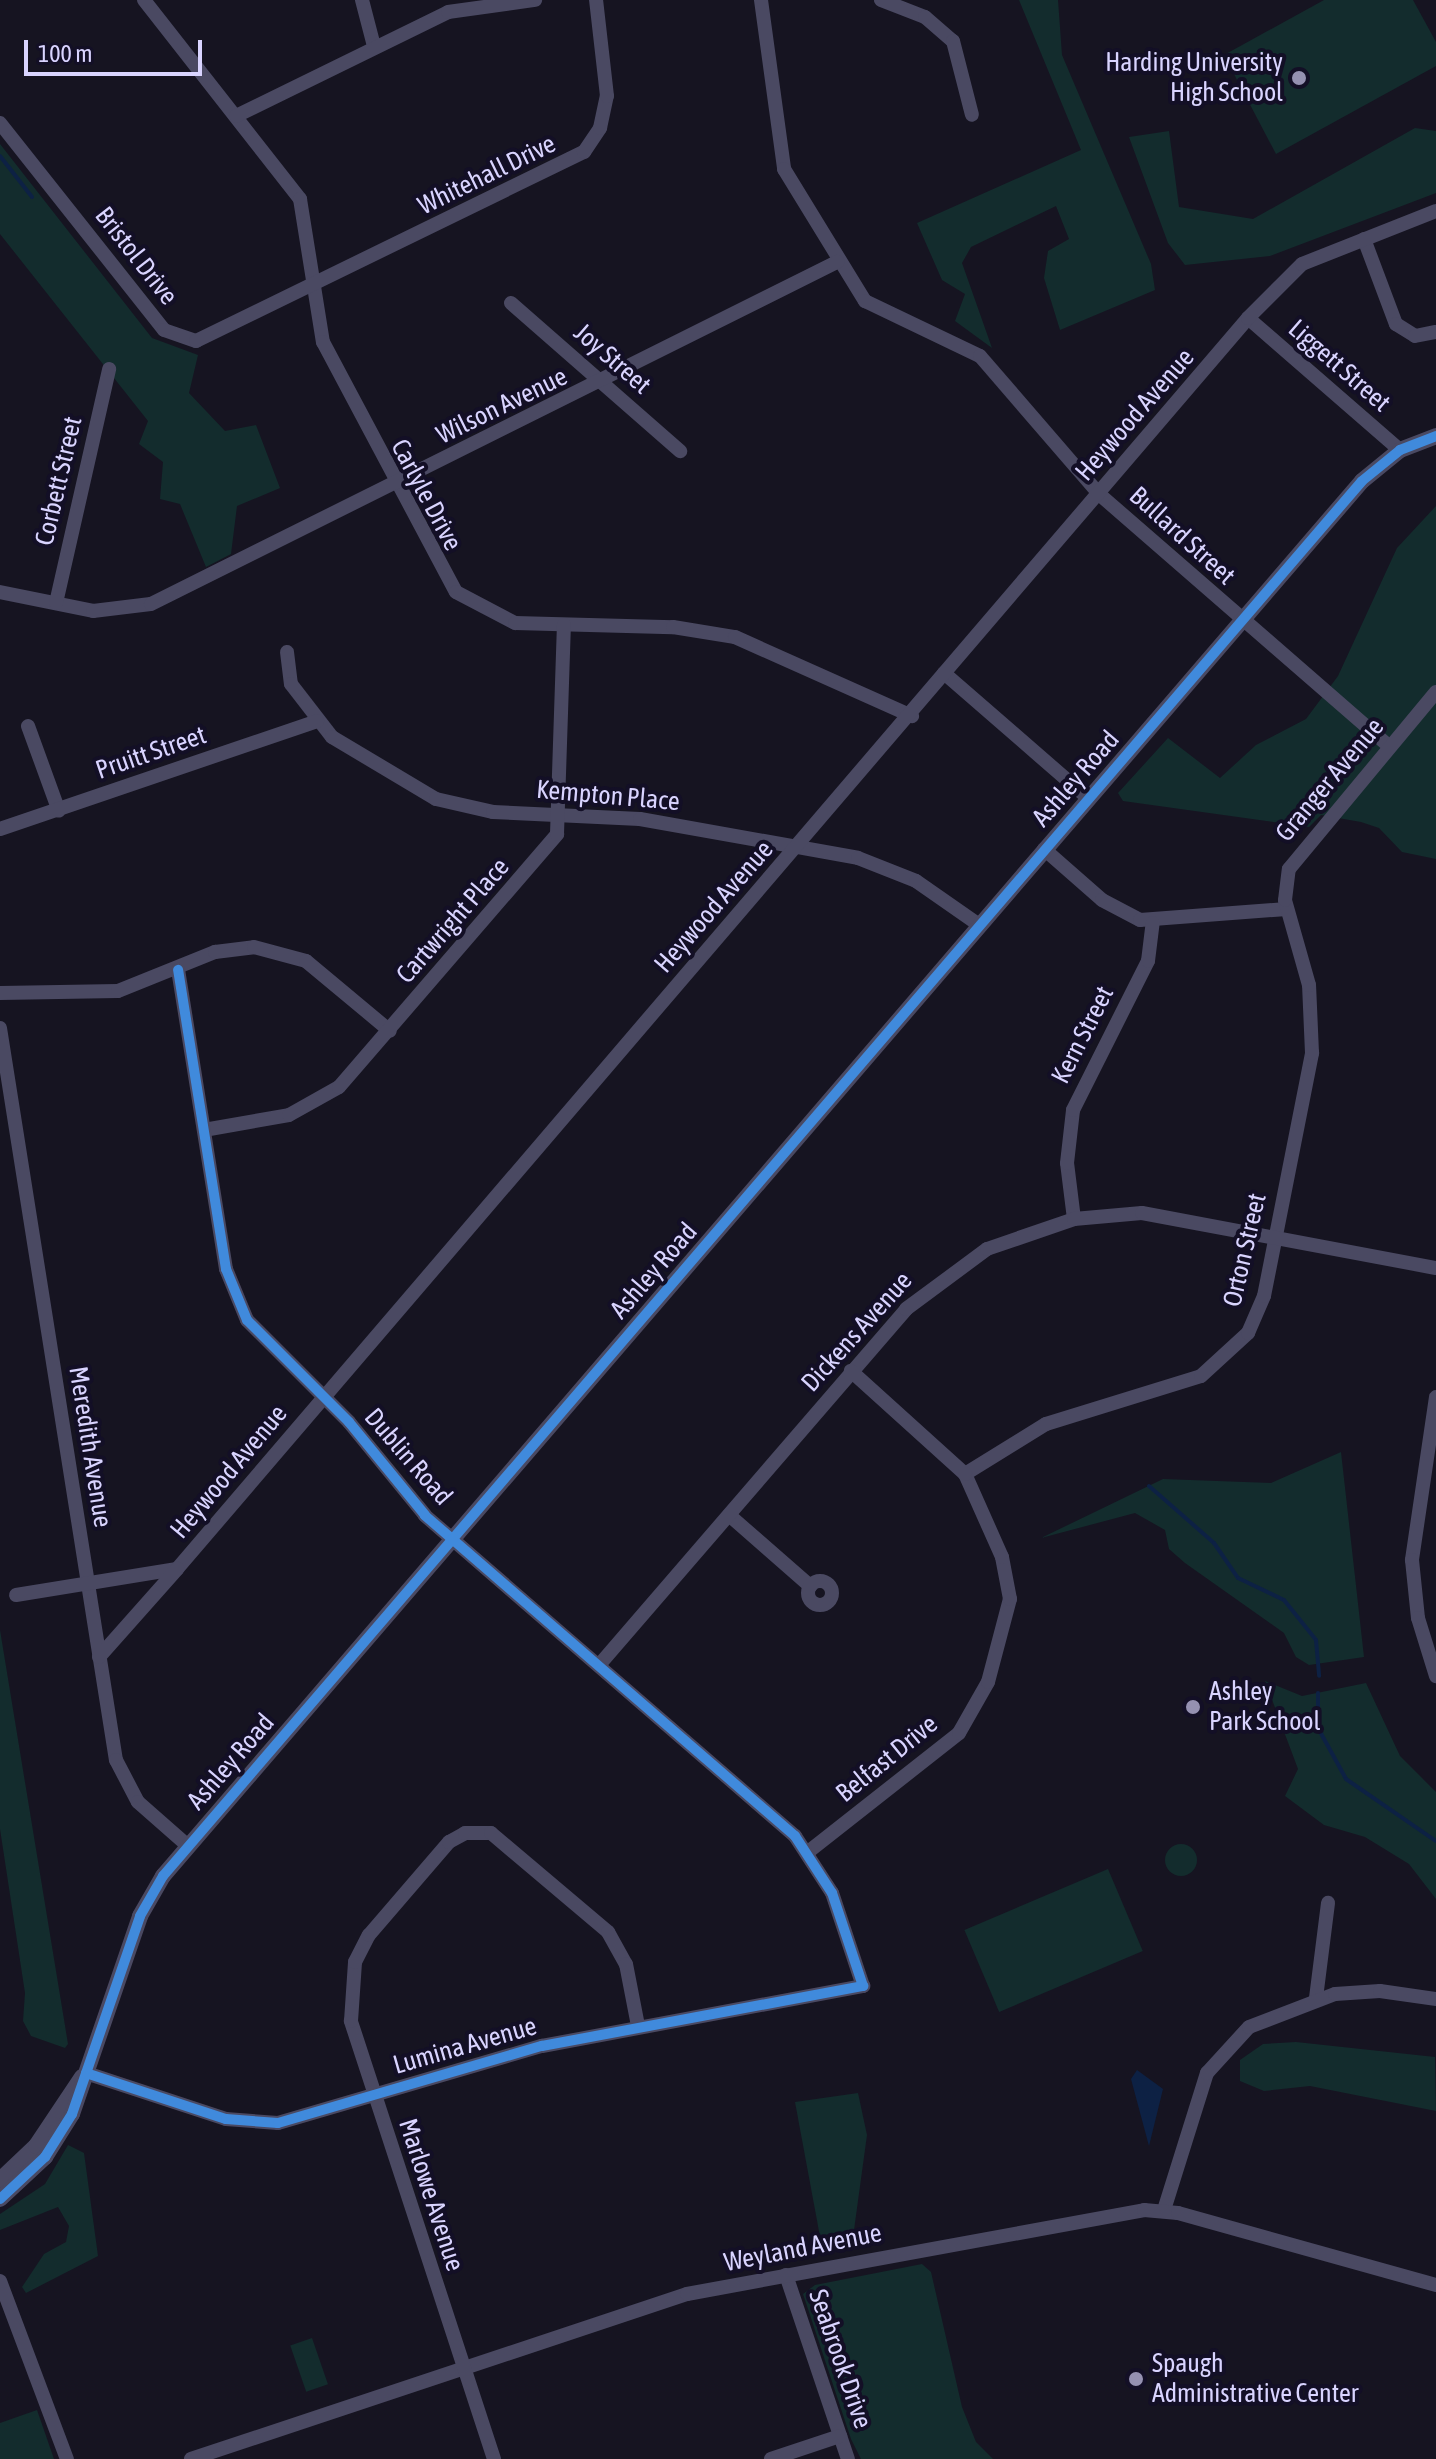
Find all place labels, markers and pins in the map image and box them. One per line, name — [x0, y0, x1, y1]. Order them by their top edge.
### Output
place label: Harding University High School — [1105, 47, 1283, 108]
marker: Harding University High School — [1290, 69, 1308, 87]
place label: Ashley Park School — [1209, 1676, 1320, 1738]
marker: Ashley Park School — [1184, 1698, 1202, 1716]
place label: Spaugh Administrative Center — [1152, 2348, 1358, 2410]
marker: Spaugh Administrative Center — [1127, 2370, 1145, 2388]

